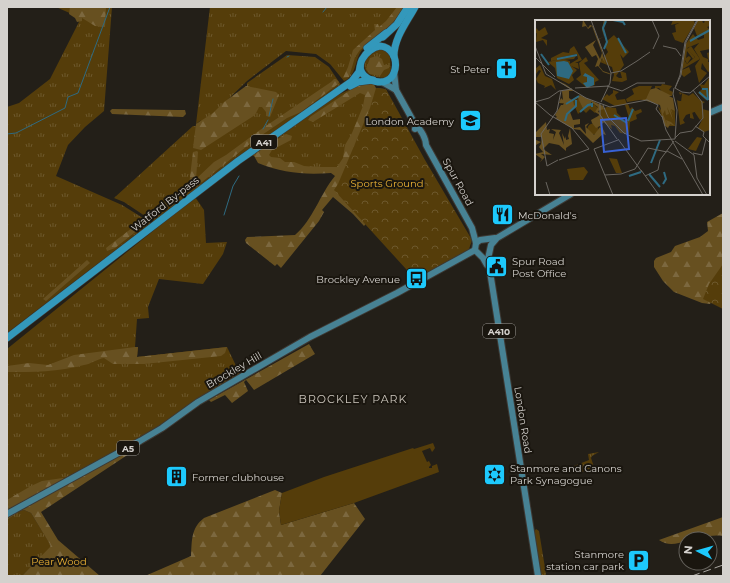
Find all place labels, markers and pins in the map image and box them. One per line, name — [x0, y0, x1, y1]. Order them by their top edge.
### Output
church icon: St Peter — [493, 56, 519, 82]
place label: St Peter — [450, 63, 490, 76]
school or university icon: London Academy — [457, 108, 483, 134]
place label: London Academy — [365, 115, 455, 128]
restaurant icon: McDonald's — [489, 202, 515, 228]
place label: McDonald's — [518, 209, 577, 222]
public building icon: Spur Road Post Office — [484, 254, 510, 280]
place label: Spur Road Post Office — [512, 255, 566, 280]
bus stop icon: Brockley Avenue — [403, 266, 429, 292]
place label: Brockley Avenue — [316, 273, 400, 286]
synagogue icon: Stanmore and Canons Park Synagogue — [482, 461, 508, 487]
place label: Stanmore and Canons Park Synagogue — [510, 462, 622, 487]
building icon: Former clubhouse — [164, 464, 190, 490]
place label: Former clubhouse — [192, 471, 284, 484]
parking icon: Stanmore station car park — [626, 547, 652, 573]
place label: Stanmore station car park — [546, 548, 624, 573]

